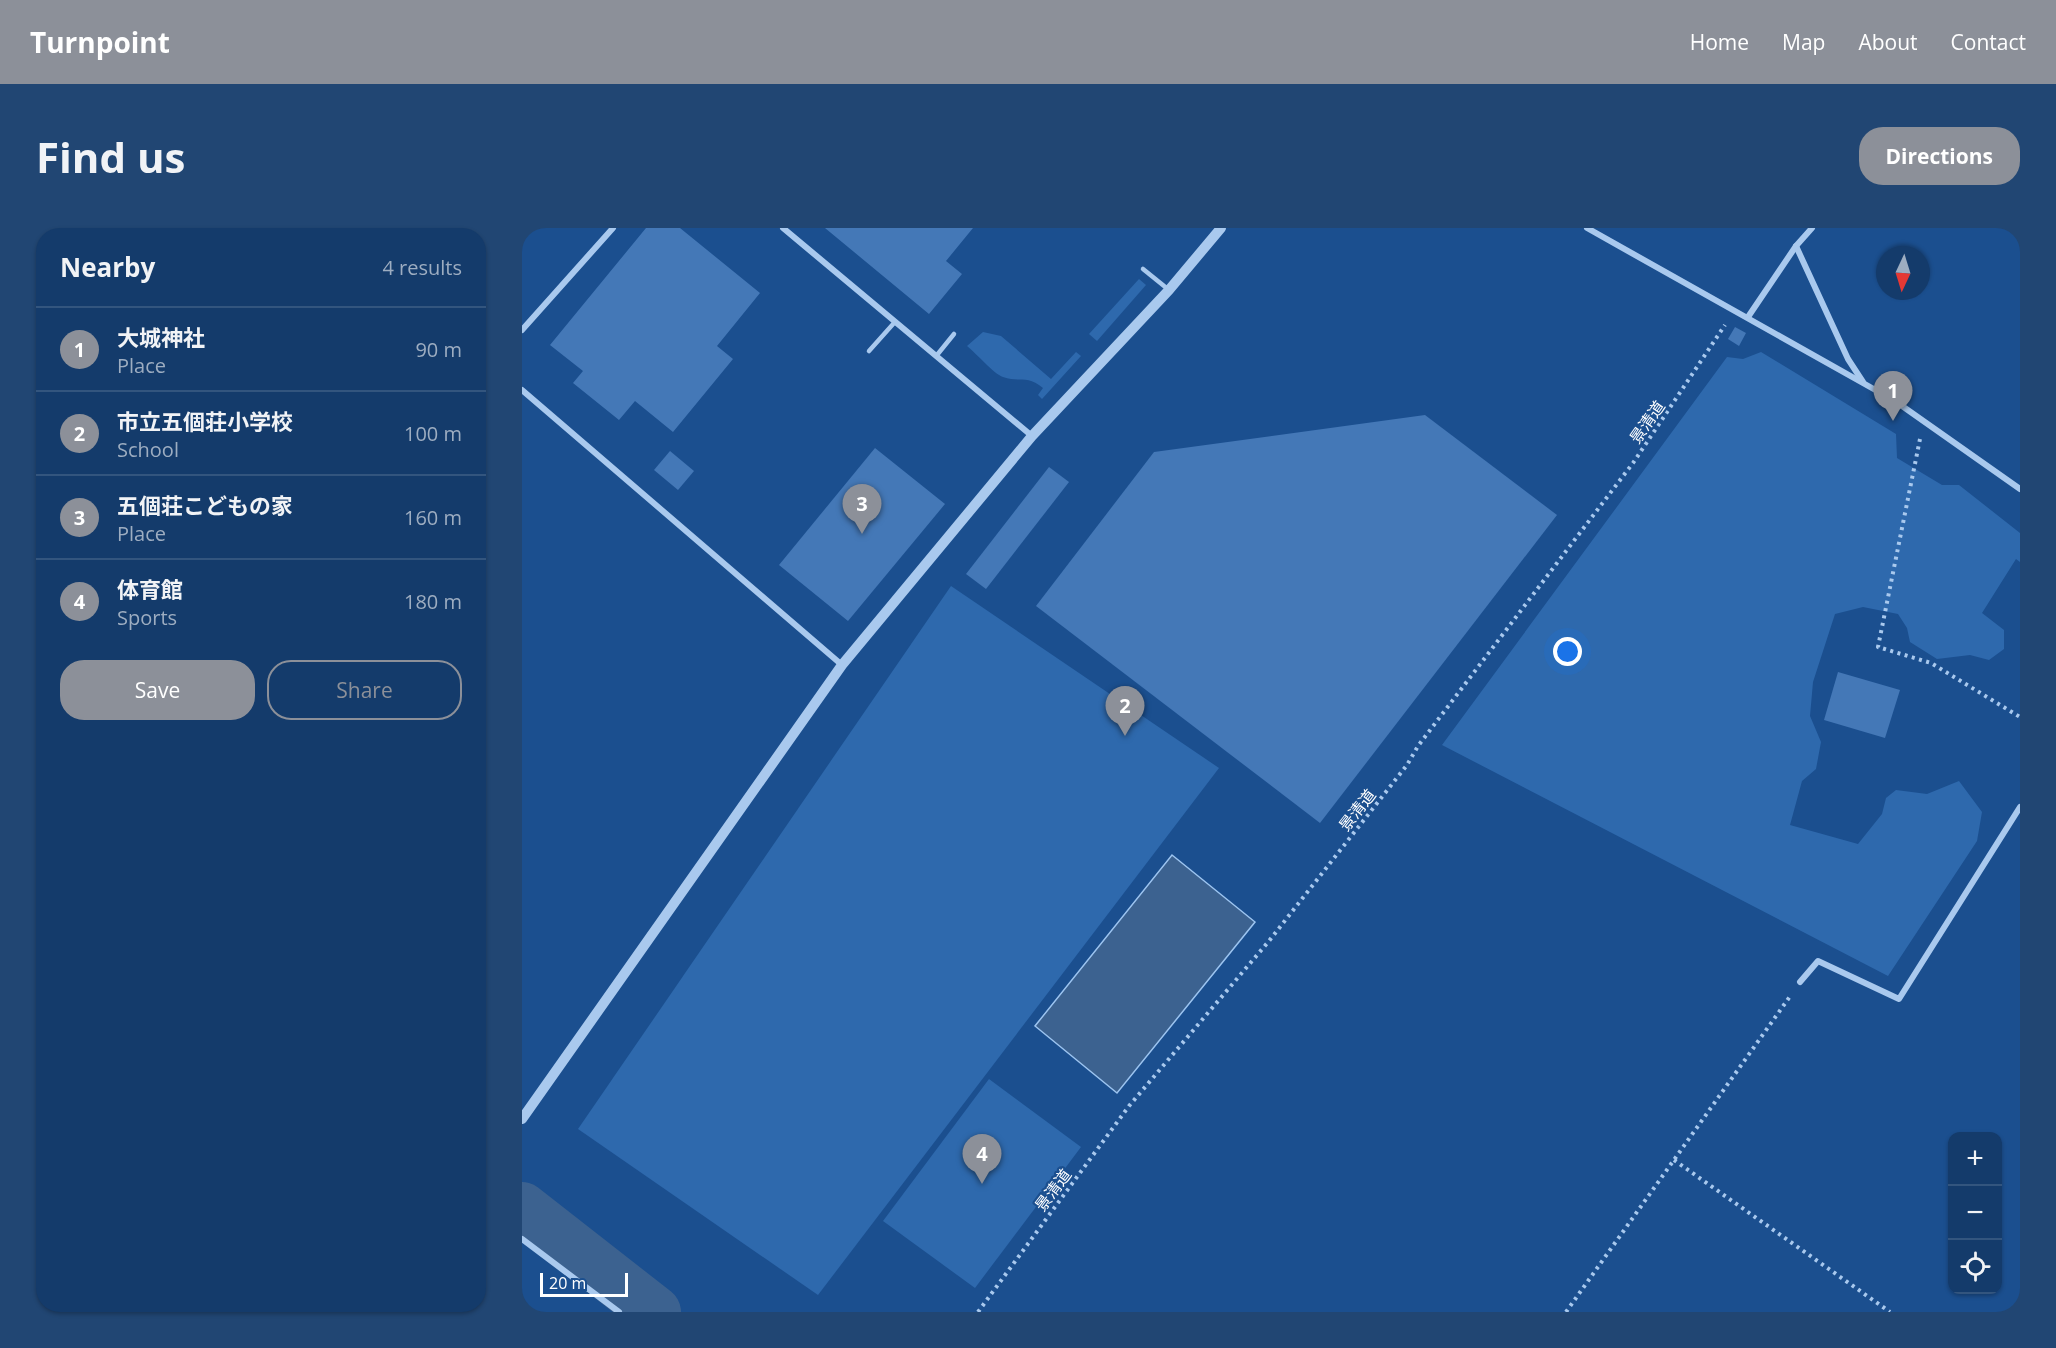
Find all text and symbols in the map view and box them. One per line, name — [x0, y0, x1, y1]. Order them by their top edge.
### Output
text: Turnpoint — [30, 23, 170, 61]
text: Home — [1690, 28, 1749, 56]
text: Map — [1782, 28, 1825, 56]
text: About — [1858, 28, 1918, 56]
text: Contact — [1951, 28, 2026, 56]
button: Directions — [1859, 127, 2020, 185]
text: Find us — [36, 128, 185, 185]
north arrow — [1876, 246, 1930, 300]
text: Nearby — [60, 249, 155, 285]
text: 4 results — [382, 254, 462, 281]
text: 大城神社 — [117, 322, 205, 352]
text: 1 — [74, 336, 85, 363]
text: 90 m — [415, 336, 462, 363]
text: Place — [117, 352, 166, 379]
pin: 1 — [1874, 372, 1912, 421]
street label: 景清道 — [1624, 396, 1670, 448]
text: 市立五個荘小学校 — [117, 406, 293, 436]
text: 2 — [74, 420, 85, 447]
text: 100 m — [404, 420, 462, 447]
text: School — [117, 436, 179, 463]
pin: 3 — [842, 484, 882, 534]
text: 五個荘こどもの家 — [117, 490, 293, 520]
text: 3 — [74, 504, 85, 531]
text: 160 m — [404, 504, 462, 531]
text: Place — [117, 520, 166, 547]
text: 体育館 — [117, 574, 183, 604]
text: 4 — [74, 588, 85, 615]
text: 180 m — [404, 588, 462, 615]
text: Sports — [117, 604, 177, 631]
your location — [1553, 637, 1582, 666]
button: Save — [60, 660, 255, 720]
button: Share — [267, 660, 462, 720]
pin: 2 — [1106, 686, 1144, 736]
street label: 景清道 — [1334, 784, 1380, 836]
map controls — [1948, 1132, 2002, 1294]
button: + — [1948, 1132, 2002, 1186]
pin: 4 — [962, 1134, 1002, 1184]
street label: 景清道 — [1030, 1164, 1076, 1216]
button: − — [1948, 1186, 2002, 1240]
button: locate — [1948, 1240, 2002, 1294]
scale bar — [540, 1270, 628, 1298]
text: 20 m — [549, 1272, 586, 1294]

